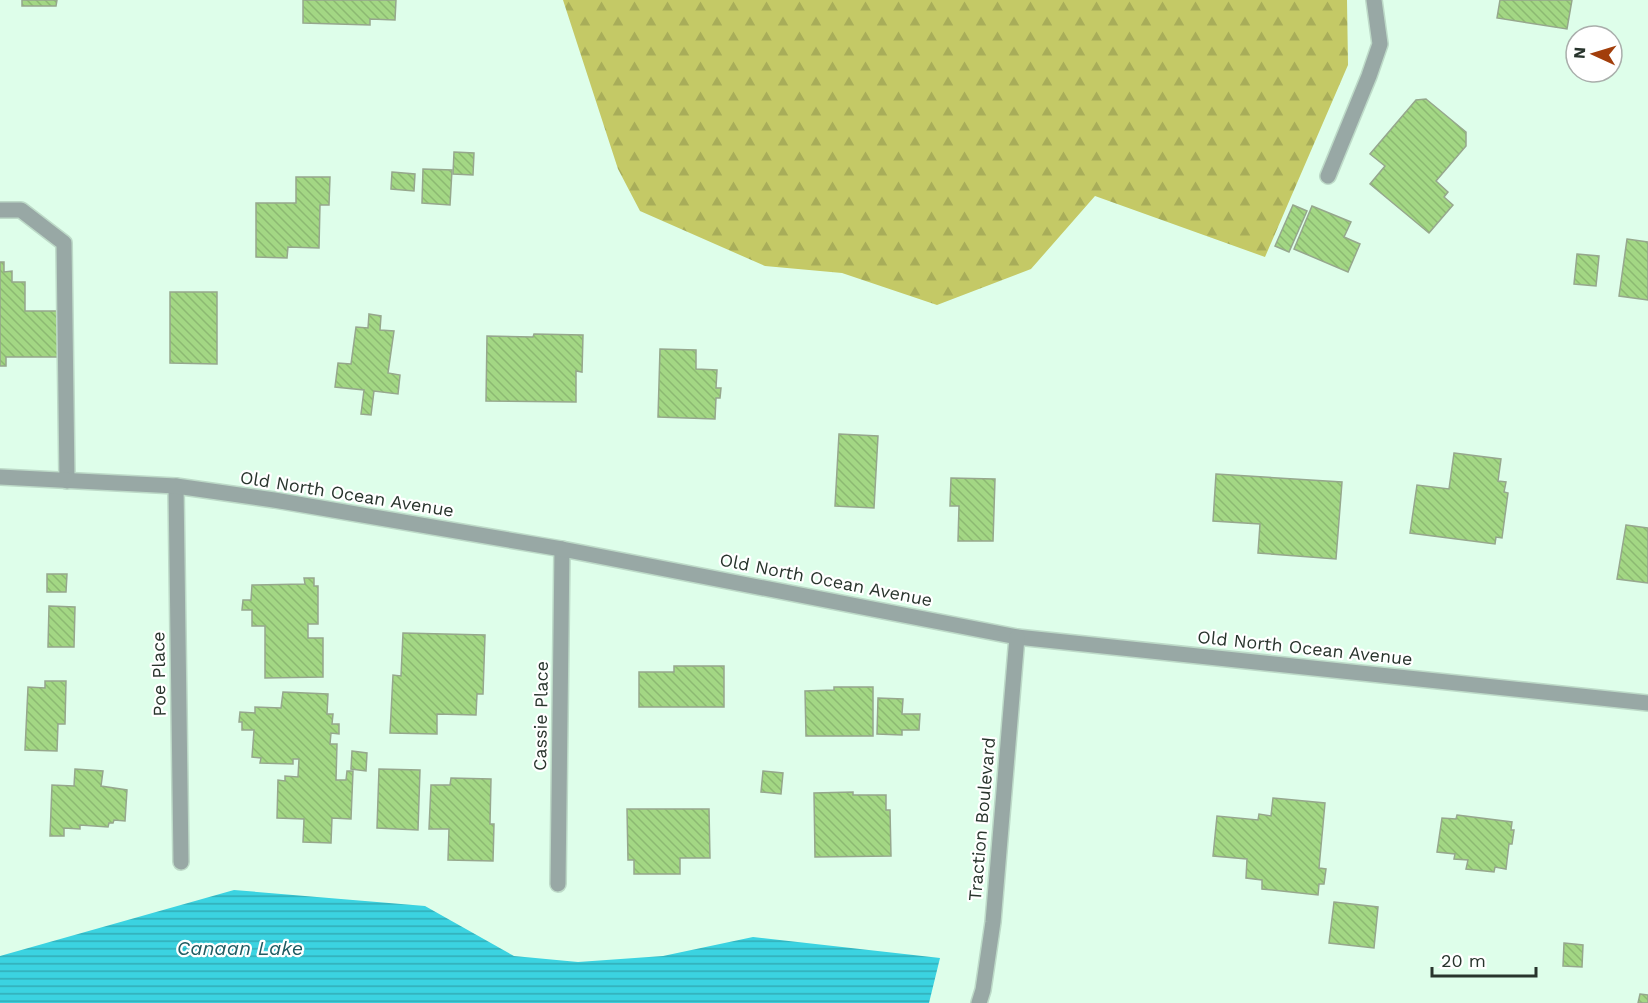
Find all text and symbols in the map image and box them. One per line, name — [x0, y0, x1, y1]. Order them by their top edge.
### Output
north arrow — [1564, 24, 1624, 84]
text: N — [1570, 46, 1589, 60]
street label: Old North Ocean Avenue — [239, 466, 456, 521]
street label: Old North Ocean Avenue — [718, 549, 934, 610]
street label: Old North Ocean Avenue — [1196, 626, 1414, 669]
street label: Poe Place — [147, 631, 170, 717]
street label: Cassie Place — [529, 661, 552, 771]
street label: Traction Boulevard — [964, 736, 999, 902]
water label: Canaan Lake — [177, 936, 303, 960]
scale bar — [1432, 940, 1536, 978]
text: 20 m — [1441, 950, 1486, 971]

